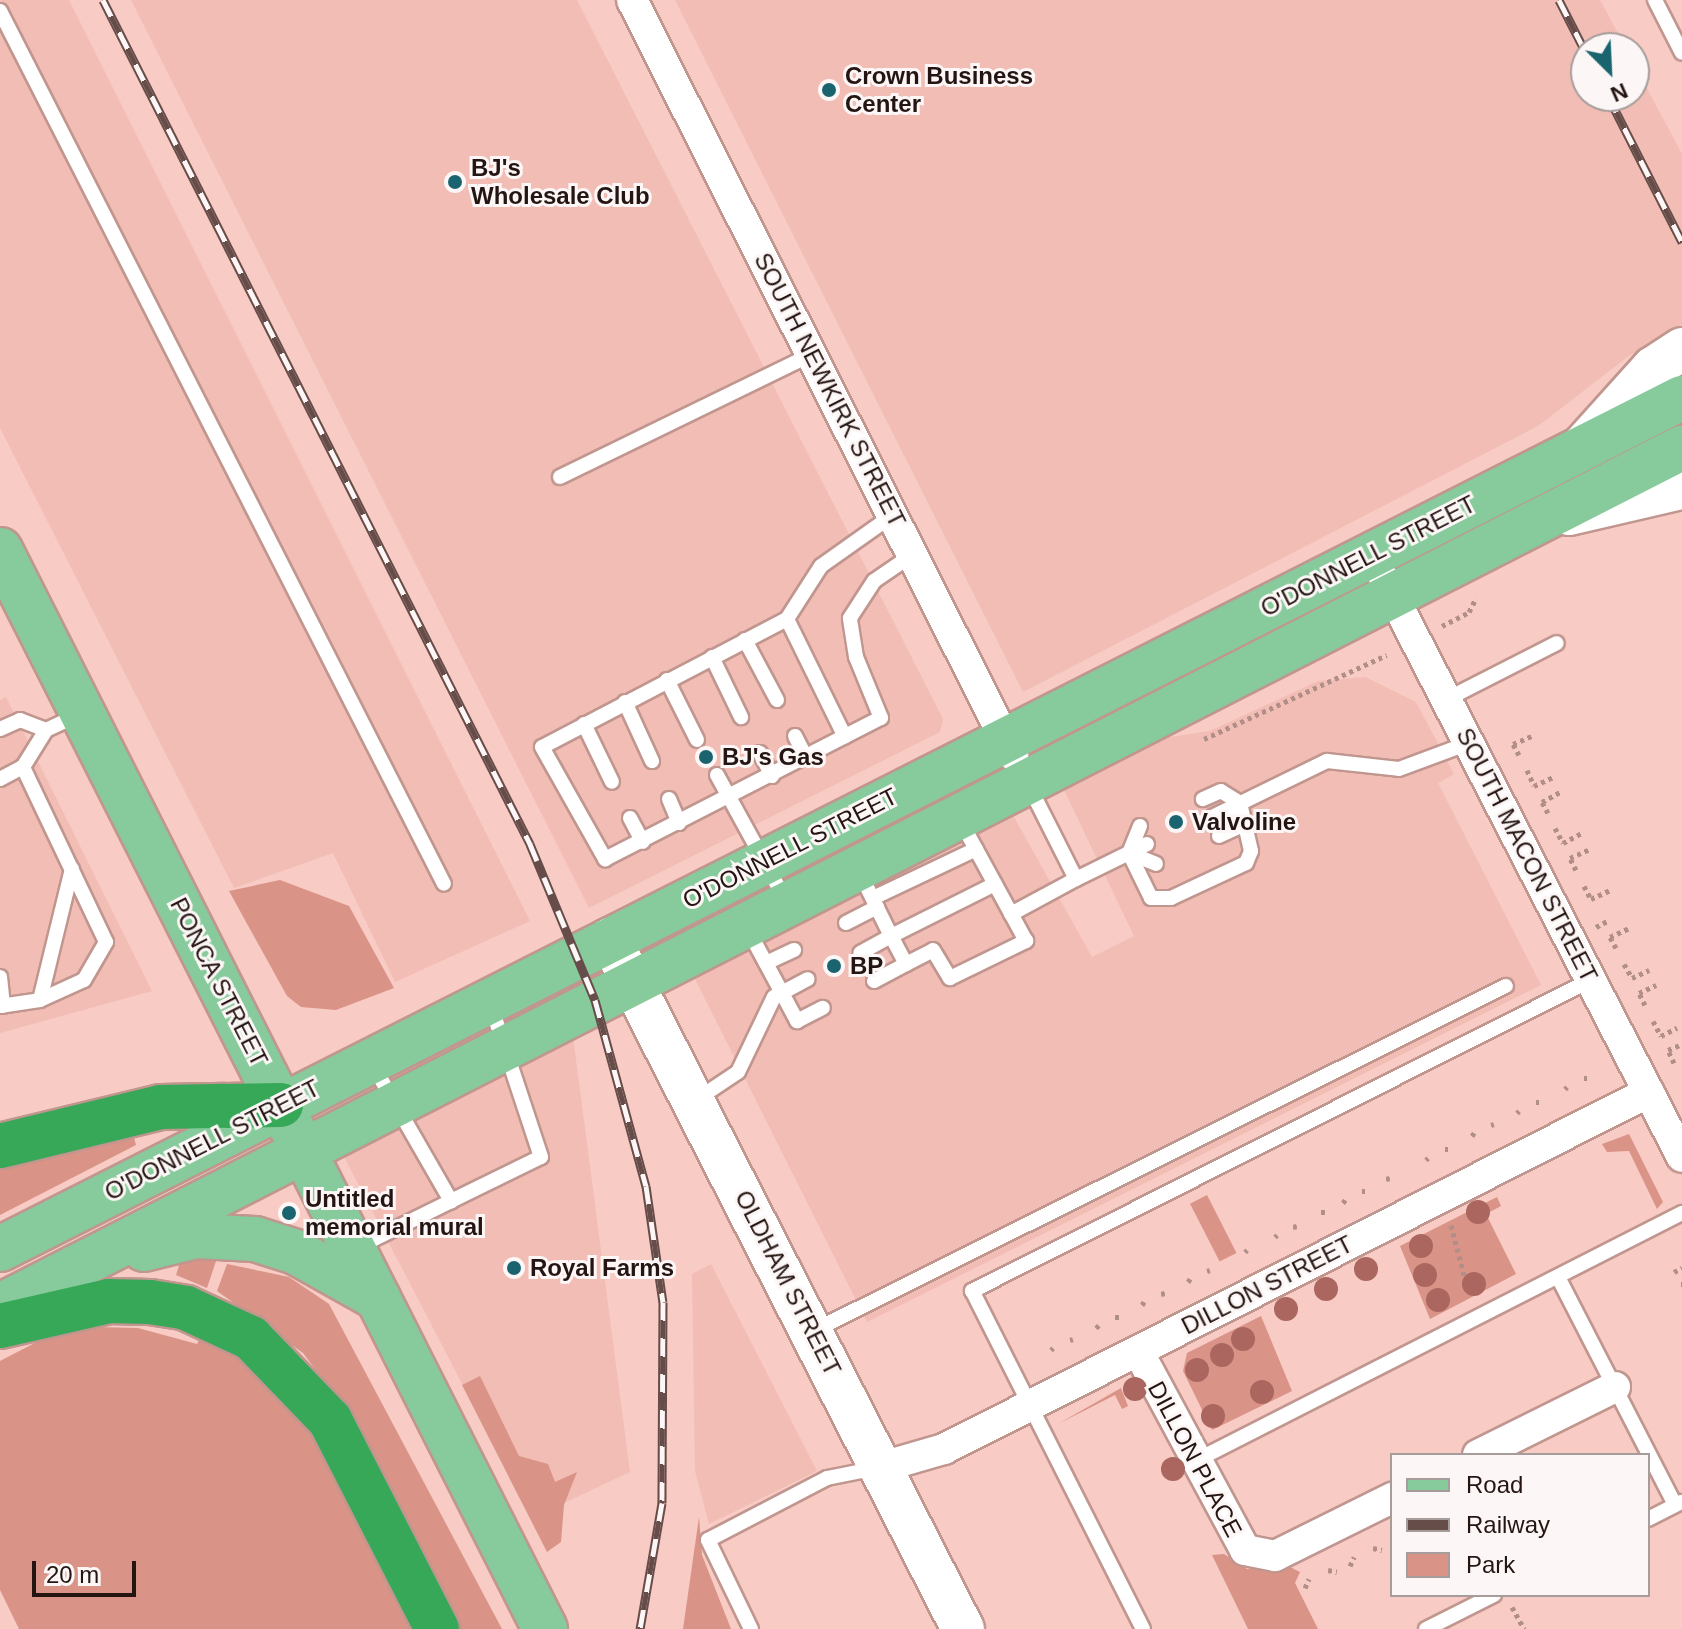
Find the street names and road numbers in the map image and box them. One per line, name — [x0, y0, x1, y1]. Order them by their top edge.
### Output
street label: SOUTH NEWKIRK STREET — [748, 248, 912, 532]
street label: O'DONNELL STREET — [1255, 489, 1481, 623]
street label: SOUTH MACON STREET — [1450, 723, 1604, 987]
street label: O'DONNELL STREET — [677, 781, 903, 915]
street label: PONCA STREET — [164, 892, 274, 1072]
street label: O'DONNELL STREET — [99, 1073, 325, 1207]
street label: OLDHAM STREET — [729, 1186, 847, 1380]
street label: DILLON STREET — [1177, 1229, 1357, 1341]
street label: DILLON PLACE — [1142, 1376, 1248, 1542]

